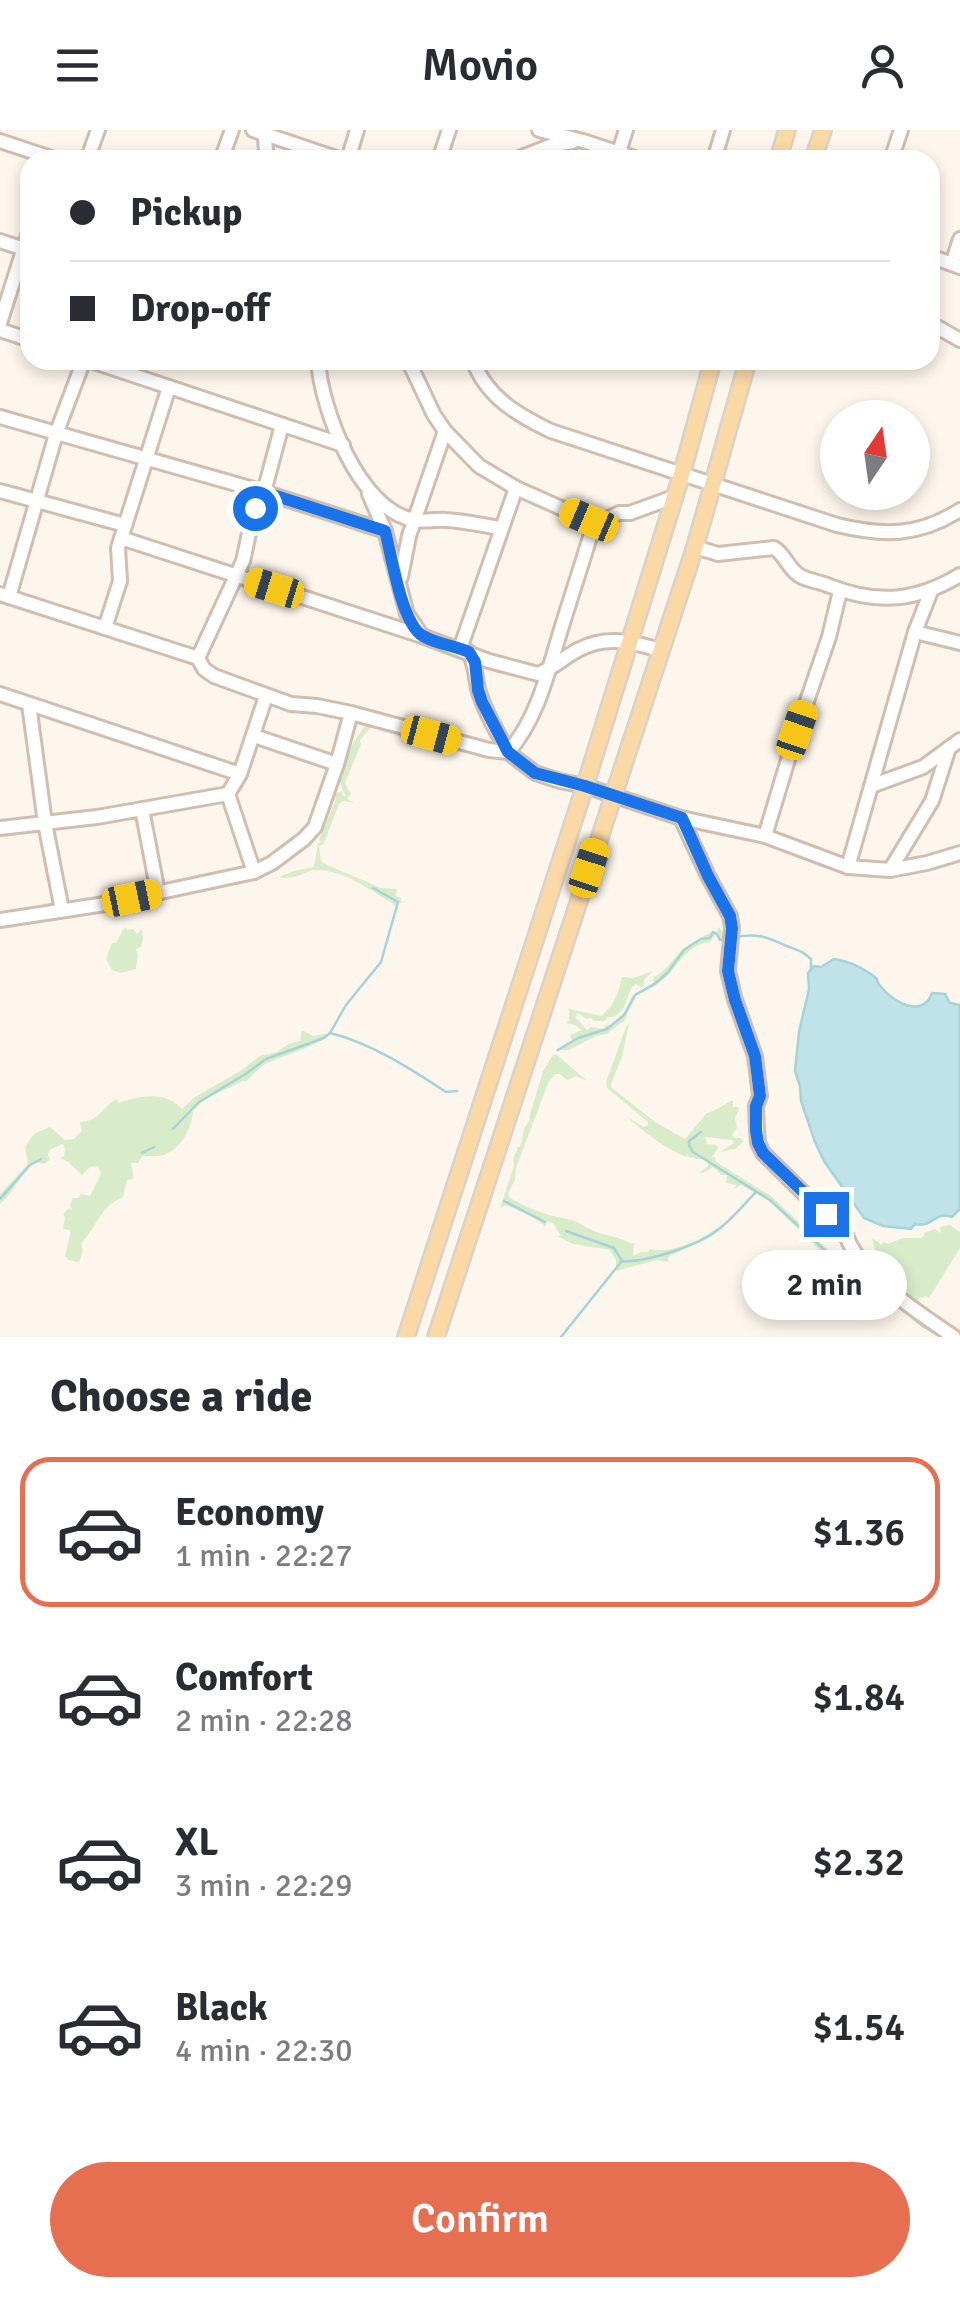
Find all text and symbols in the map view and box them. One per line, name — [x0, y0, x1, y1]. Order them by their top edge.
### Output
icon: menu — [50, 38, 105, 93]
text: Movio — [422, 38, 538, 93]
icon: person — [855, 38, 910, 93]
text: Pickup — [130, 189, 242, 236]
text: Drop-off — [130, 285, 270, 332]
north arrow — [820, 400, 930, 510]
map controls — [820, 400, 930, 510]
route start — [233, 486, 278, 531]
car — [556, 494, 622, 546]
car — [241, 565, 307, 611]
car — [773, 697, 821, 763]
car — [398, 713, 464, 757]
car — [565, 835, 613, 901]
car — [100, 877, 164, 919]
route end — [804, 1192, 849, 1237]
callout: 2 min — [744, 1249, 908, 1319]
text: 2 min — [786, 1265, 863, 1304]
text: Choose a ride — [50, 1369, 313, 1424]
icon: car — [55, 1487, 145, 1577]
text: Economy — [175, 1489, 324, 1536]
text: $1.36 — [812, 1509, 905, 1556]
text: 1 min · 22:27 — [175, 1536, 353, 1575]
icon: car — [55, 1652, 145, 1742]
text: Comfort — [175, 1654, 313, 1701]
text: $1.84 — [812, 1674, 905, 1721]
text: 2 min · 22:28 — [175, 1701, 353, 1740]
icon: car — [55, 1817, 145, 1907]
text: XL — [175, 1819, 218, 1866]
text: $2.32 — [812, 1839, 905, 1886]
text: 3 min · 22:29 — [175, 1866, 353, 1905]
icon: car — [55, 1982, 145, 2072]
text: Black — [175, 1984, 268, 2031]
text: $1.54 — [812, 2004, 905, 2051]
text: 4 min · 22:30 — [175, 2031, 353, 2070]
button: Confirm — [50, 2162, 910, 2277]

